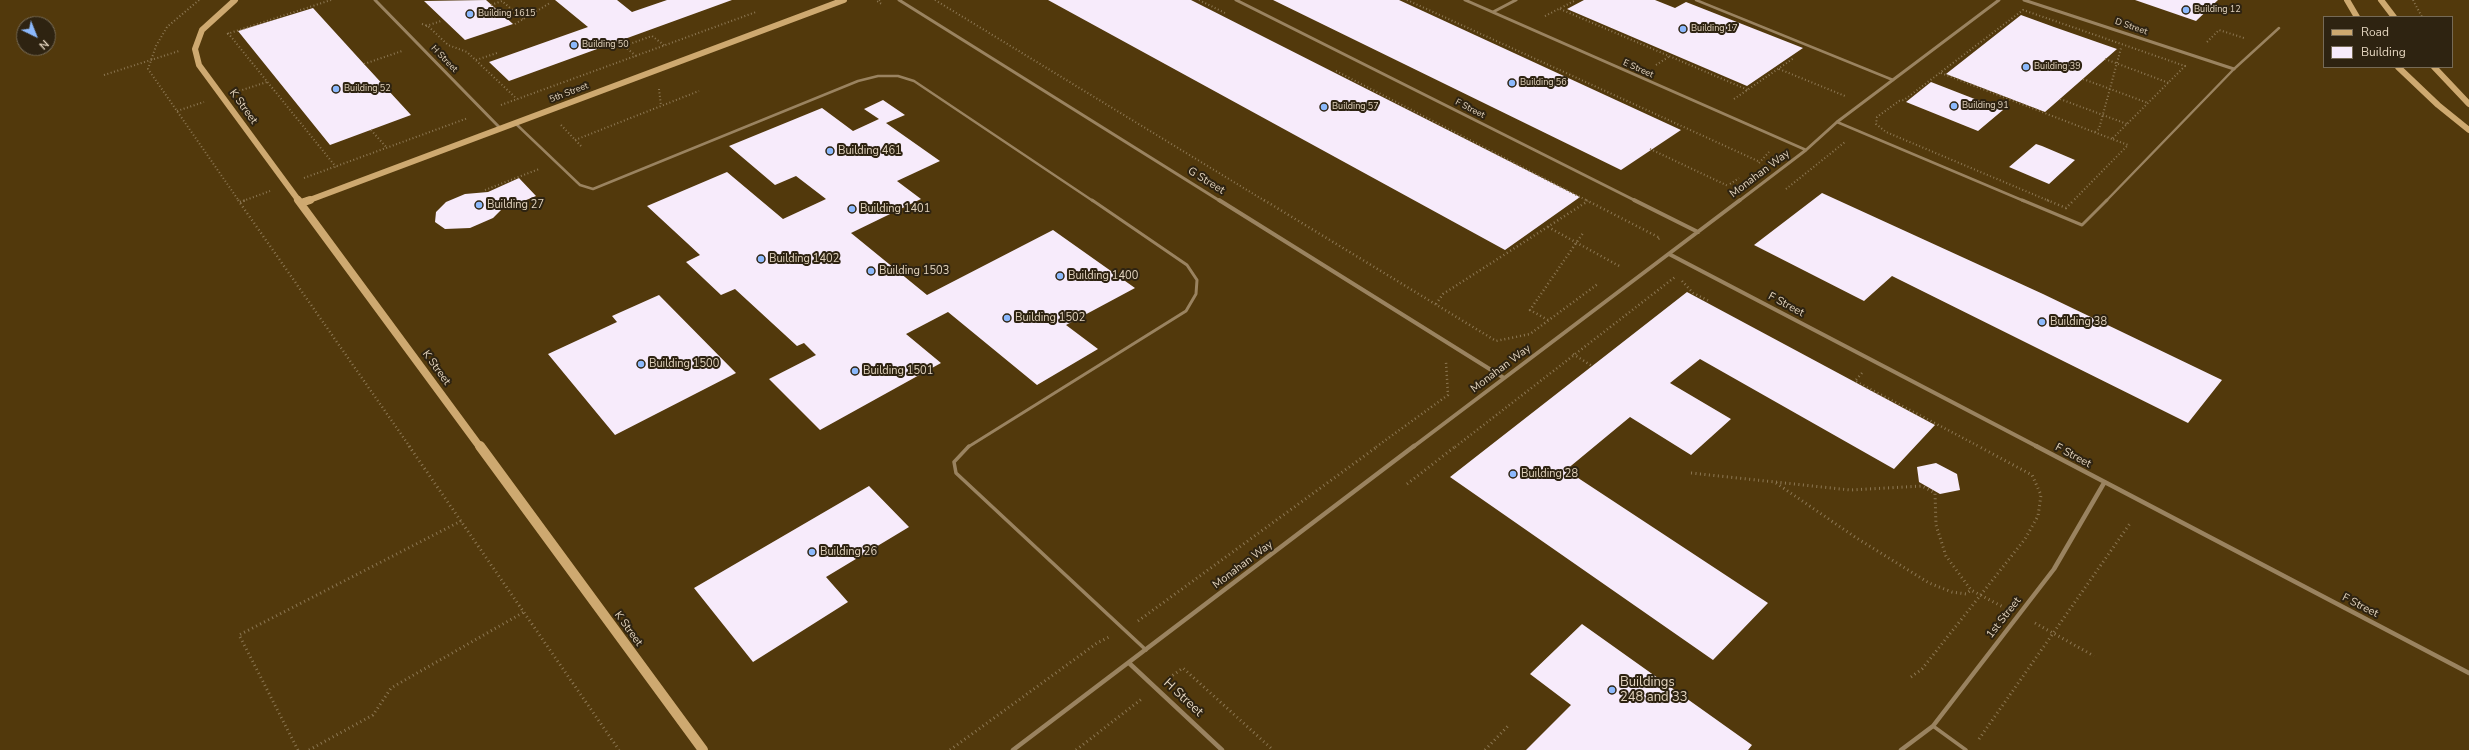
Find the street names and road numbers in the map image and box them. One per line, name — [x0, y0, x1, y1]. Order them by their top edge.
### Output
street label: D Street — [2113, 16, 2149, 38]
street label: H Street — [428, 43, 460, 75]
street label: E Street — [1621, 58, 1655, 80]
street label: 5th Street — [548, 81, 590, 105]
street label: K Street — [226, 87, 260, 127]
street label: F Street — [1453, 97, 1487, 121]
street label: Monahan Way — [1727, 147, 1793, 201]
street label: G Street — [1185, 165, 1227, 197]
street label: F Street — [1766, 290, 1806, 320]
street label: Monahan Way — [1468, 342, 1534, 396]
street label: K Street — [419, 348, 453, 388]
street label: F Street — [2053, 441, 2093, 471]
street label: Monahan Way — [1210, 538, 1276, 592]
street label: F Street — [2340, 591, 2380, 621]
street label: 1st Street — [1984, 595, 2024, 641]
street label: K Street — [611, 609, 645, 649]
street label: H Street — [1160, 676, 1206, 720]

